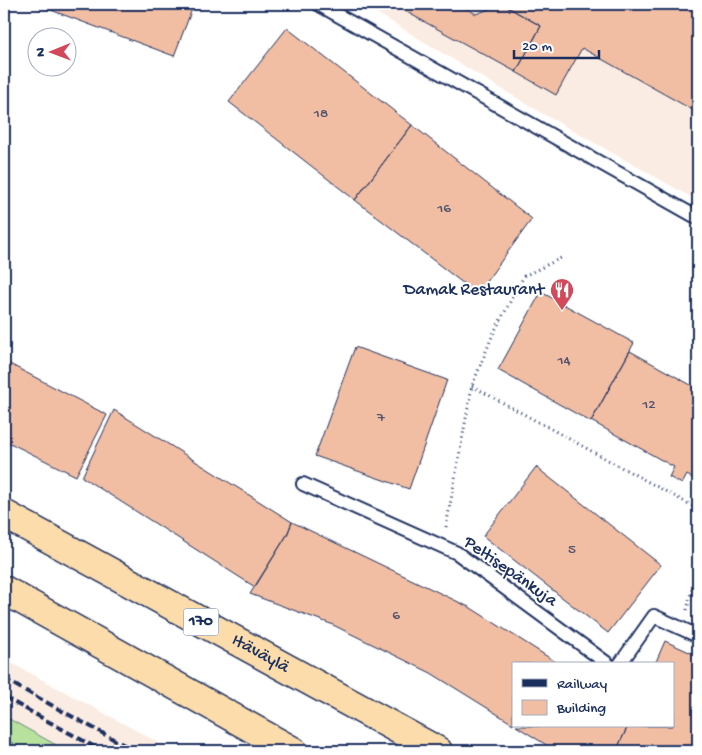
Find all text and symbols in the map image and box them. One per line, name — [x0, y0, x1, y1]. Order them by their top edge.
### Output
north arrow — [28, 28, 78, 78]
scale bar — [514, 28, 600, 60]
text: 20 m — [522, 38, 552, 56]
text: N — [33, 47, 50, 57]
house number: 18 — [313, 105, 328, 123]
house number: 16 — [436, 200, 451, 218]
restaurant icon: Damak Restaurant — [549, 277, 575, 311]
place label: Damak Restaurant — [403, 280, 546, 301]
house number: 14 — [556, 352, 571, 370]
house number: 12 — [641, 396, 656, 414]
house number: 7 — [376, 409, 386, 427]
street label: Peltisepänkuja — [458, 531, 562, 613]
house number: 5 — [568, 541, 576, 559]
house number: 6 — [392, 607, 400, 625]
road number: 170 — [184, 608, 218, 636]
street label: Itäväylä — [228, 630, 294, 679]
legend — [512, 662, 674, 728]
text: Railway — [557, 676, 608, 694]
text: Building — [556, 700, 606, 718]

